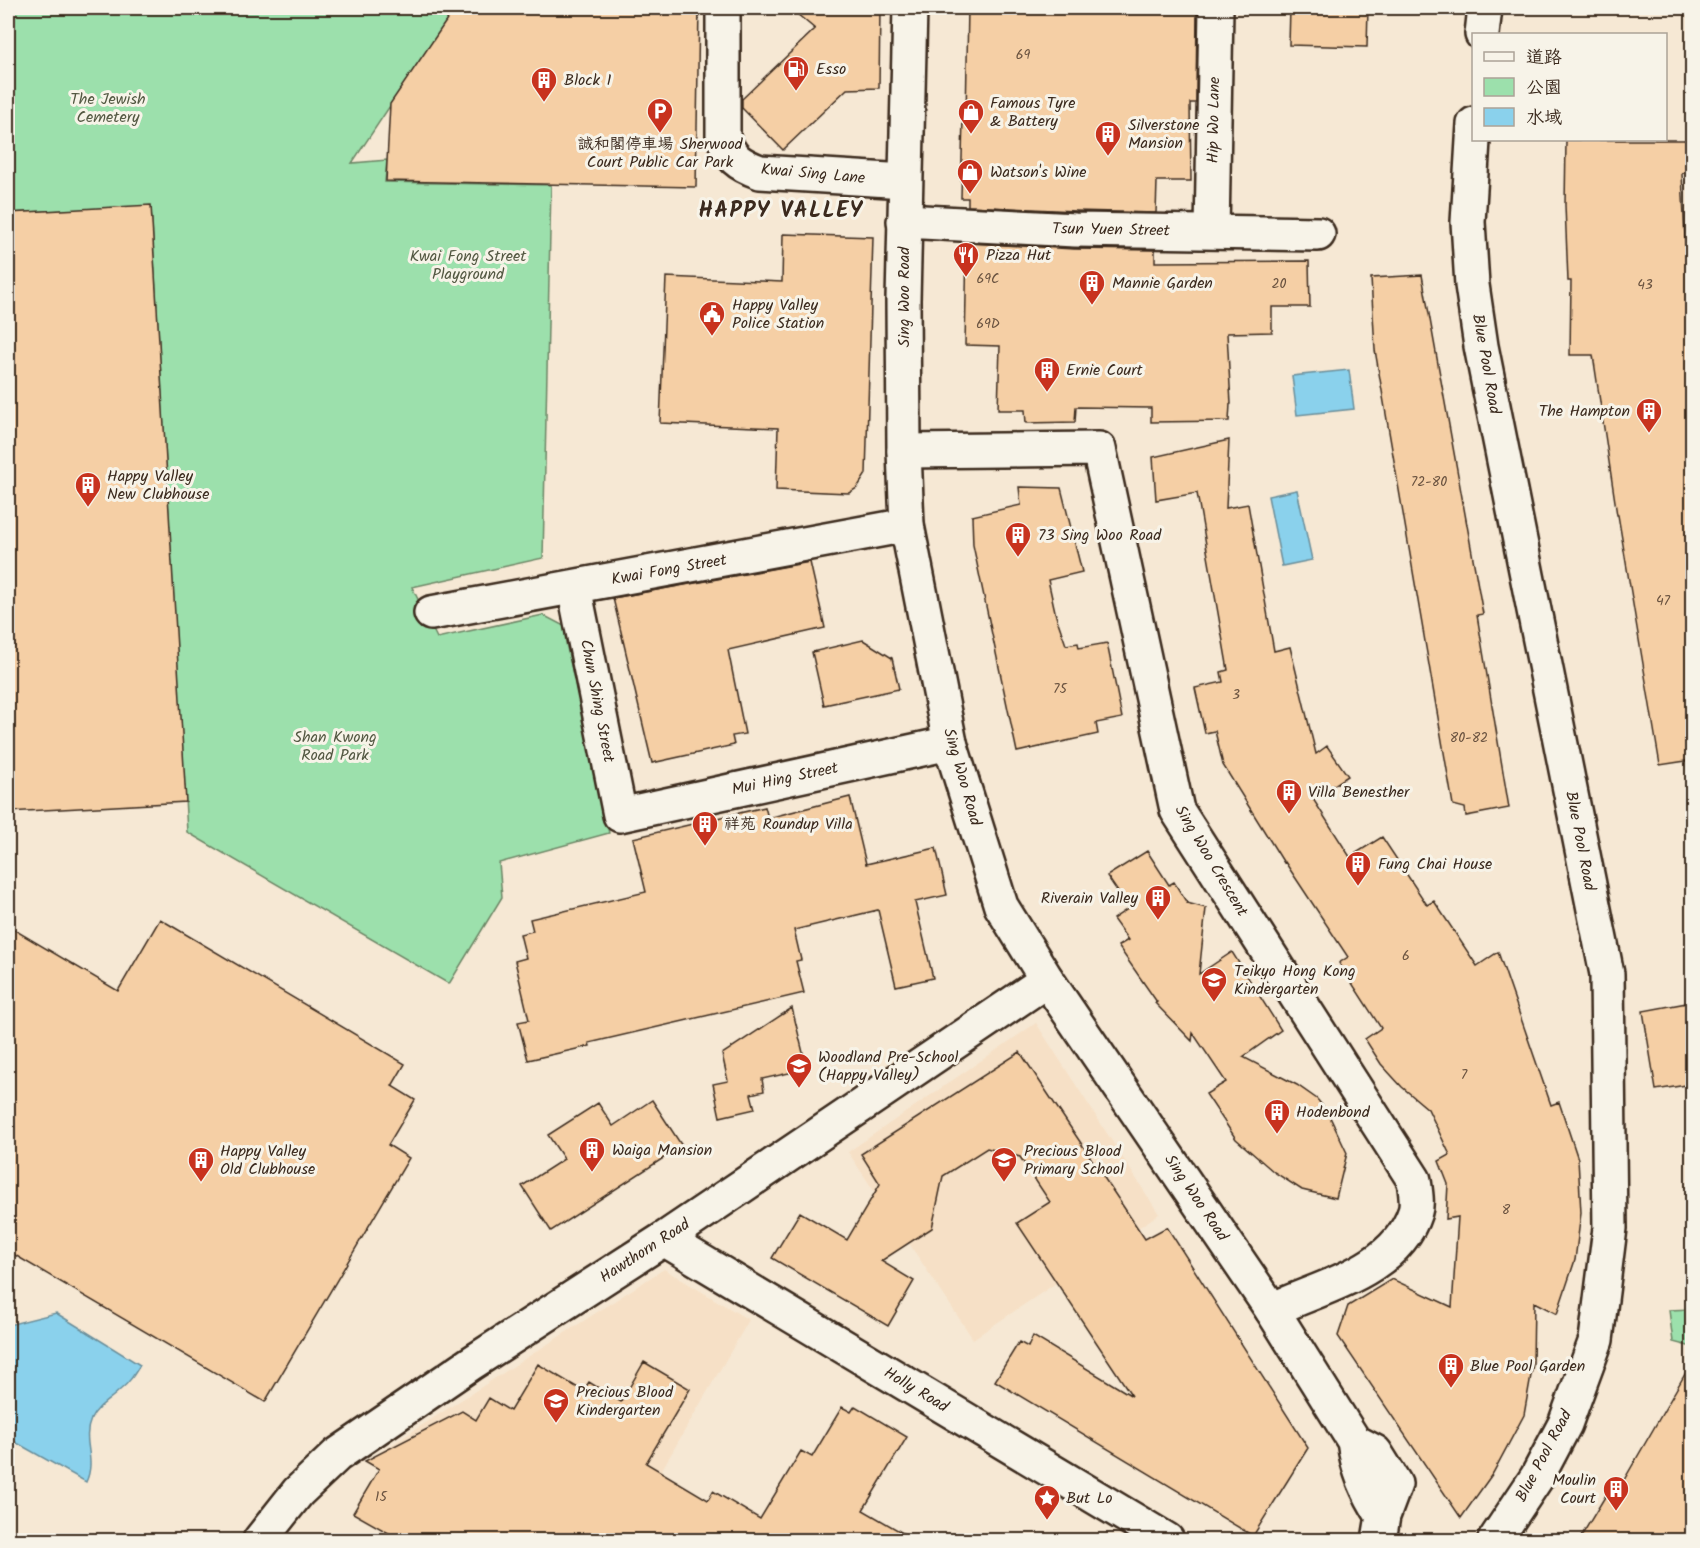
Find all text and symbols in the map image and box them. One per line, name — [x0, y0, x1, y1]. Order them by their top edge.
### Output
legend — [1472, 33, 1667, 141]
house number: 69 — [1016, 44, 1030, 66]
text: 道路 — [1526, 44, 1562, 73]
fuel station icon: Esso — [781, 54, 811, 92]
place label: Esso — [816, 57, 846, 82]
building icon: Block 1 — [529, 65, 559, 103]
place label: Block 1 — [564, 68, 611, 93]
text: 公園 — [1526, 74, 1562, 103]
street label: Hip Wo Lane — [1201, 76, 1227, 164]
park label: The Jewish Cemetery — [70, 87, 146, 130]
place label: Famous Tyre & Battery — [990, 91, 1075, 134]
parking icon: 誠和閣停車場 Sherwood Court Public Car Park — [645, 96, 675, 134]
shop icon: Famous Tyre & Battery — [956, 97, 986, 135]
text: 水域 — [1526, 104, 1562, 133]
place label: Silverstone Mansion — [1128, 113, 1199, 156]
building icon: Silverstone Mansion — [1093, 119, 1123, 157]
place label: 誠和閣停車場 Sherwood Court Public Car Park — [577, 132, 744, 175]
street label: Kwai Sing Lane — [760, 157, 866, 191]
shop icon: Watson's Wine — [955, 157, 985, 195]
place label: Watson's Wine — [990, 160, 1086, 185]
district label: HAPPY VALLEY — [698, 194, 864, 229]
street label: Tsun Yuen Street — [1052, 216, 1171, 244]
restaurant icon: Pizza Hut — [951, 240, 981, 278]
place label: Pizza Hut — [986, 243, 1052, 268]
park label: Kwai Fong Street Playground — [410, 244, 527, 287]
street label: Sing Woo Road — [892, 246, 917, 347]
house number: 69C — [976, 268, 1000, 290]
building icon: Mannie Garden — [1077, 268, 1107, 306]
place label: Mannie Garden — [1112, 271, 1213, 296]
house number: 20 — [1271, 273, 1287, 295]
house number: 43 — [1637, 274, 1653, 296]
place label: Happy Valley Police Station — [732, 293, 824, 336]
public building icon: Happy Valley Police Station — [697, 299, 727, 337]
street label: Blue Pool Road — [1465, 312, 1507, 417]
house number: 69D — [976, 313, 1000, 335]
building icon: Ernie Court — [1032, 355, 1062, 393]
place label: Ernie Court — [1066, 358, 1143, 383]
building icon: The Hampton — [1634, 396, 1664, 434]
place label: The Hampton — [1539, 399, 1630, 424]
place label: Happy Valley New Clubhouse — [107, 464, 209, 507]
building icon: Happy Valley New Clubhouse — [73, 470, 103, 508]
house number: 72-80 — [1411, 471, 1447, 493]
building icon: 73 Sing Woo Road — [1003, 520, 1033, 558]
place label: 73 Sing Woo Road — [1038, 523, 1162, 548]
street label: Kwai Fong Street — [609, 547, 729, 592]
house number: 47 — [1656, 590, 1671, 612]
street label: Chun Shing Street — [573, 637, 621, 765]
house number: 75 — [1053, 678, 1068, 700]
house number: 3 — [1232, 684, 1240, 706]
park label: Shan Kwong Road Park — [293, 725, 377, 768]
street label: Sing Woo Road — [936, 725, 988, 830]
house number: 80-82 — [1450, 727, 1488, 749]
street label: Mui Hing Street — [729, 755, 841, 802]
building icon: Villa Benesther — [1274, 777, 1304, 815]
place label: Villa Benesther — [1308, 780, 1411, 805]
street label: Blue Pool Road — [1558, 789, 1602, 894]
street label: Sing Woo Crescent — [1168, 800, 1255, 922]
building icon: 祥苑 Roundup Villa — [690, 809, 720, 847]
place label: 祥苑 Roundup Villa — [724, 812, 853, 837]
building icon: Fung Chai House — [1343, 849, 1373, 887]
place label: Fung Chai House — [1378, 852, 1492, 877]
building icon: Riverain Valley — [1143, 883, 1173, 921]
place label: Riverain Valley — [1041, 886, 1138, 911]
house number: 6 — [1402, 945, 1410, 967]
place label: Teikyo Hong Kong Kindergarten — [1234, 959, 1356, 1002]
school or university icon: Teikyo Hong Kong Kindergarten — [1199, 965, 1229, 1003]
place label: Woodland Pre-School (Happy Valley) — [818, 1045, 959, 1088]
school or university icon: Woodland Pre-School (Happy Valley) — [784, 1051, 814, 1089]
house number: 7 — [1461, 1064, 1468, 1086]
building icon: Hodenbond — [1262, 1097, 1292, 1135]
place label: Hodenbond — [1296, 1100, 1371, 1125]
building icon: Waiga Mansion — [577, 1135, 607, 1173]
place label: Waiga Mansion — [612, 1138, 712, 1163]
place label: Happy Valley Old Clubhouse — [220, 1139, 315, 1182]
place label: Precious Blood Primary School — [1024, 1139, 1124, 1182]
building icon: Happy Valley Old Clubhouse — [186, 1145, 216, 1183]
school or university icon: Precious Blood Primary School — [989, 1145, 1019, 1183]
street label: Sing Woo Road — [1158, 1149, 1235, 1247]
house number: 8 — [1502, 1199, 1511, 1221]
street label: Hawthorn Road — [595, 1212, 696, 1290]
building icon: Blue Pool Garden — [1436, 1351, 1466, 1389]
place label: Blue Pool Garden — [1470, 1354, 1585, 1379]
street label: Holly Road — [879, 1361, 954, 1420]
place label: Precious Blood Kindergarten — [576, 1380, 674, 1423]
school or university icon: Precious Blood Kindergarten — [541, 1386, 571, 1424]
street label: Blue Pool Road — [1509, 1405, 1579, 1506]
place label: Moulin Court — [1552, 1468, 1597, 1511]
building icon: Moulin Court — [1601, 1474, 1631, 1512]
place icon: But Lo — [1032, 1483, 1062, 1521]
house number: 15 — [375, 1486, 388, 1508]
place label: But Lo — [1066, 1486, 1112, 1511]

